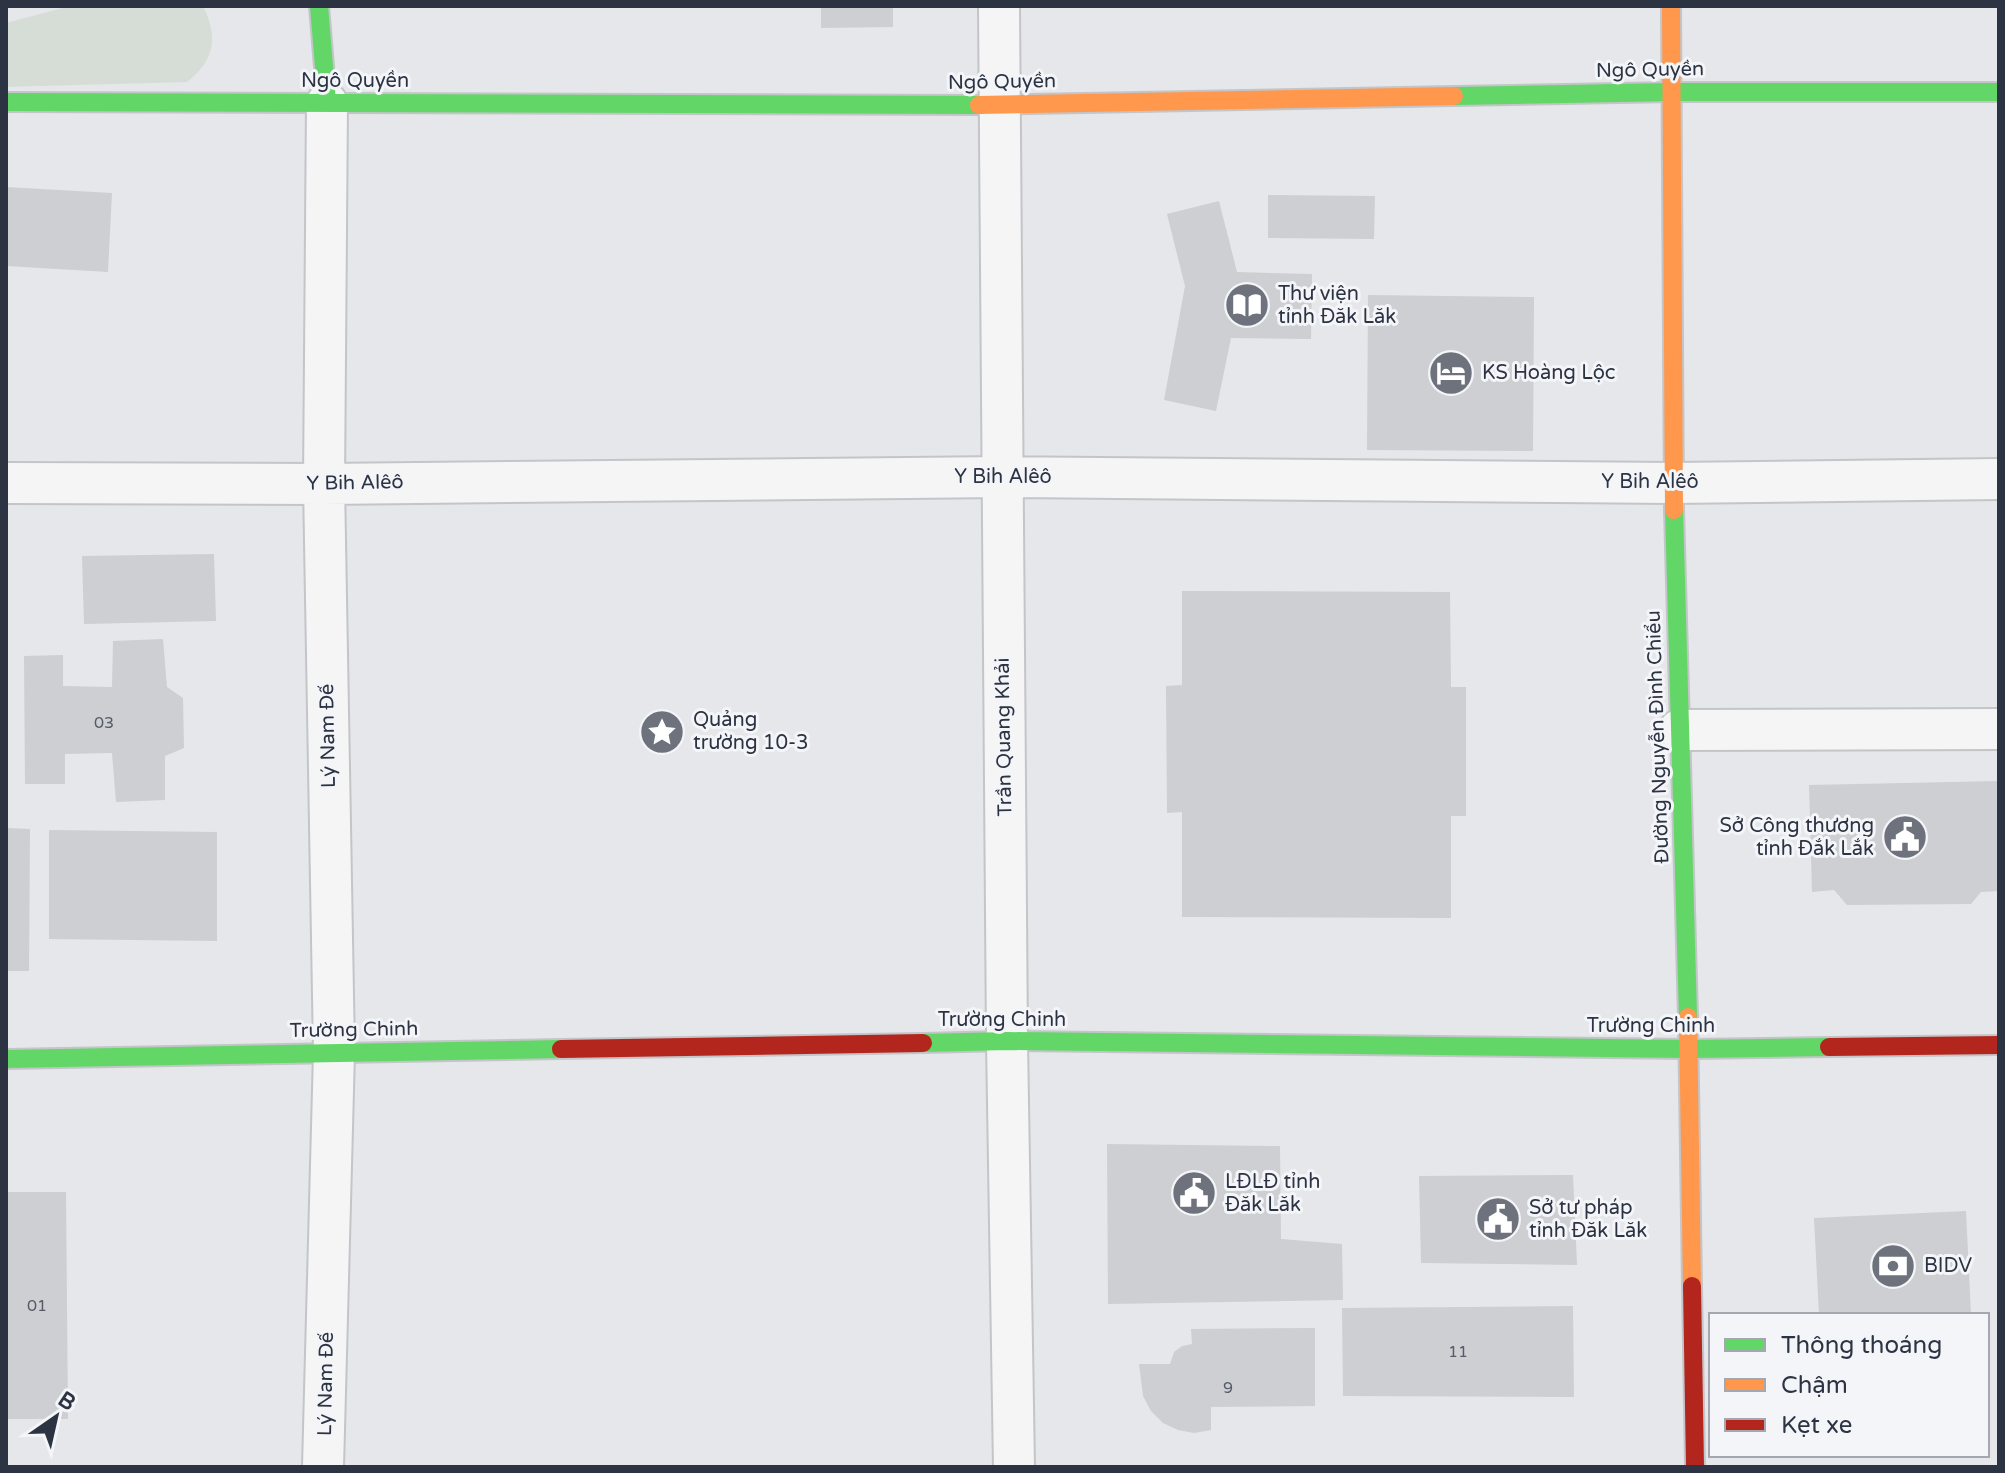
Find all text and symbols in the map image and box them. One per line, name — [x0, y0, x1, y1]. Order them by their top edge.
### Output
street label: Ngô Quyền — [1596, 57, 1704, 83]
street label: Ngô Quyền — [301, 69, 409, 93]
street label: Ngô Quyền — [948, 69, 1056, 95]
library icon: Thư viện tỉnh Đăk Lăk — [1223, 281, 1271, 329]
place label: Thư viện tỉnh Đăk Lăk — [1278, 282, 1396, 329]
hotel icon: KS Hoàng Lộc — [1427, 349, 1475, 397]
place label: KS Hoàng Lộc — [1482, 361, 1615, 385]
street label: Y Bih Alêô — [954, 465, 1052, 489]
street label: Y Bih Alêô — [306, 470, 404, 496]
street label: Y Bih Alêô — [1601, 470, 1699, 494]
street label: Đường Nguyễn Đình Chiểu — [1642, 610, 1674, 864]
street label: Trần Quang Khải — [991, 658, 1017, 816]
street label: Lý Nam Đế — [315, 684, 341, 788]
place icon: Quảng trường 10-3 — [638, 708, 686, 756]
place label: Quảng trường 10-3 — [693, 708, 809, 755]
house number: 03 — [94, 713, 114, 733]
public building icon: Sở Công thương tỉnh Đắk Lắk — [1881, 813, 1929, 861]
place label: Sở Công thương tỉnh Đắk Lắk — [1720, 814, 1874, 861]
street label: Trường Chinh — [938, 1008, 1066, 1032]
street label: Trường Chinh — [1587, 1014, 1715, 1038]
street label: Trường Chinh — [289, 1017, 419, 1043]
public building icon: LĐLĐ tỉnh Đăk Lăk — [1170, 1169, 1218, 1217]
place label: LĐLĐ tỉnh Đăk Lăk — [1225, 1170, 1320, 1217]
public building icon: Sở tư pháp tỉnh Đăk Lăk — [1474, 1195, 1522, 1243]
place label: Sở tư pháp tỉnh Đăk Lăk — [1529, 1196, 1647, 1243]
bank icon: BIDV — [1869, 1242, 1917, 1290]
place label: BIDV — [1924, 1254, 1972, 1278]
house number: 01 — [27, 1296, 47, 1316]
legend — [1709, 1313, 1989, 1457]
text: Thông thoáng — [1781, 1331, 1942, 1360]
street label: Lý Nam Đế — [313, 1332, 339, 1436]
house number: 11 — [1448, 1342, 1468, 1362]
text: Chậm — [1781, 1371, 1848, 1400]
north arrow — [16, 1377, 96, 1457]
house number: 9 — [1223, 1378, 1233, 1398]
text: B — [53, 1386, 80, 1416]
text: Kẹt xe — [1781, 1411, 1852, 1440]

